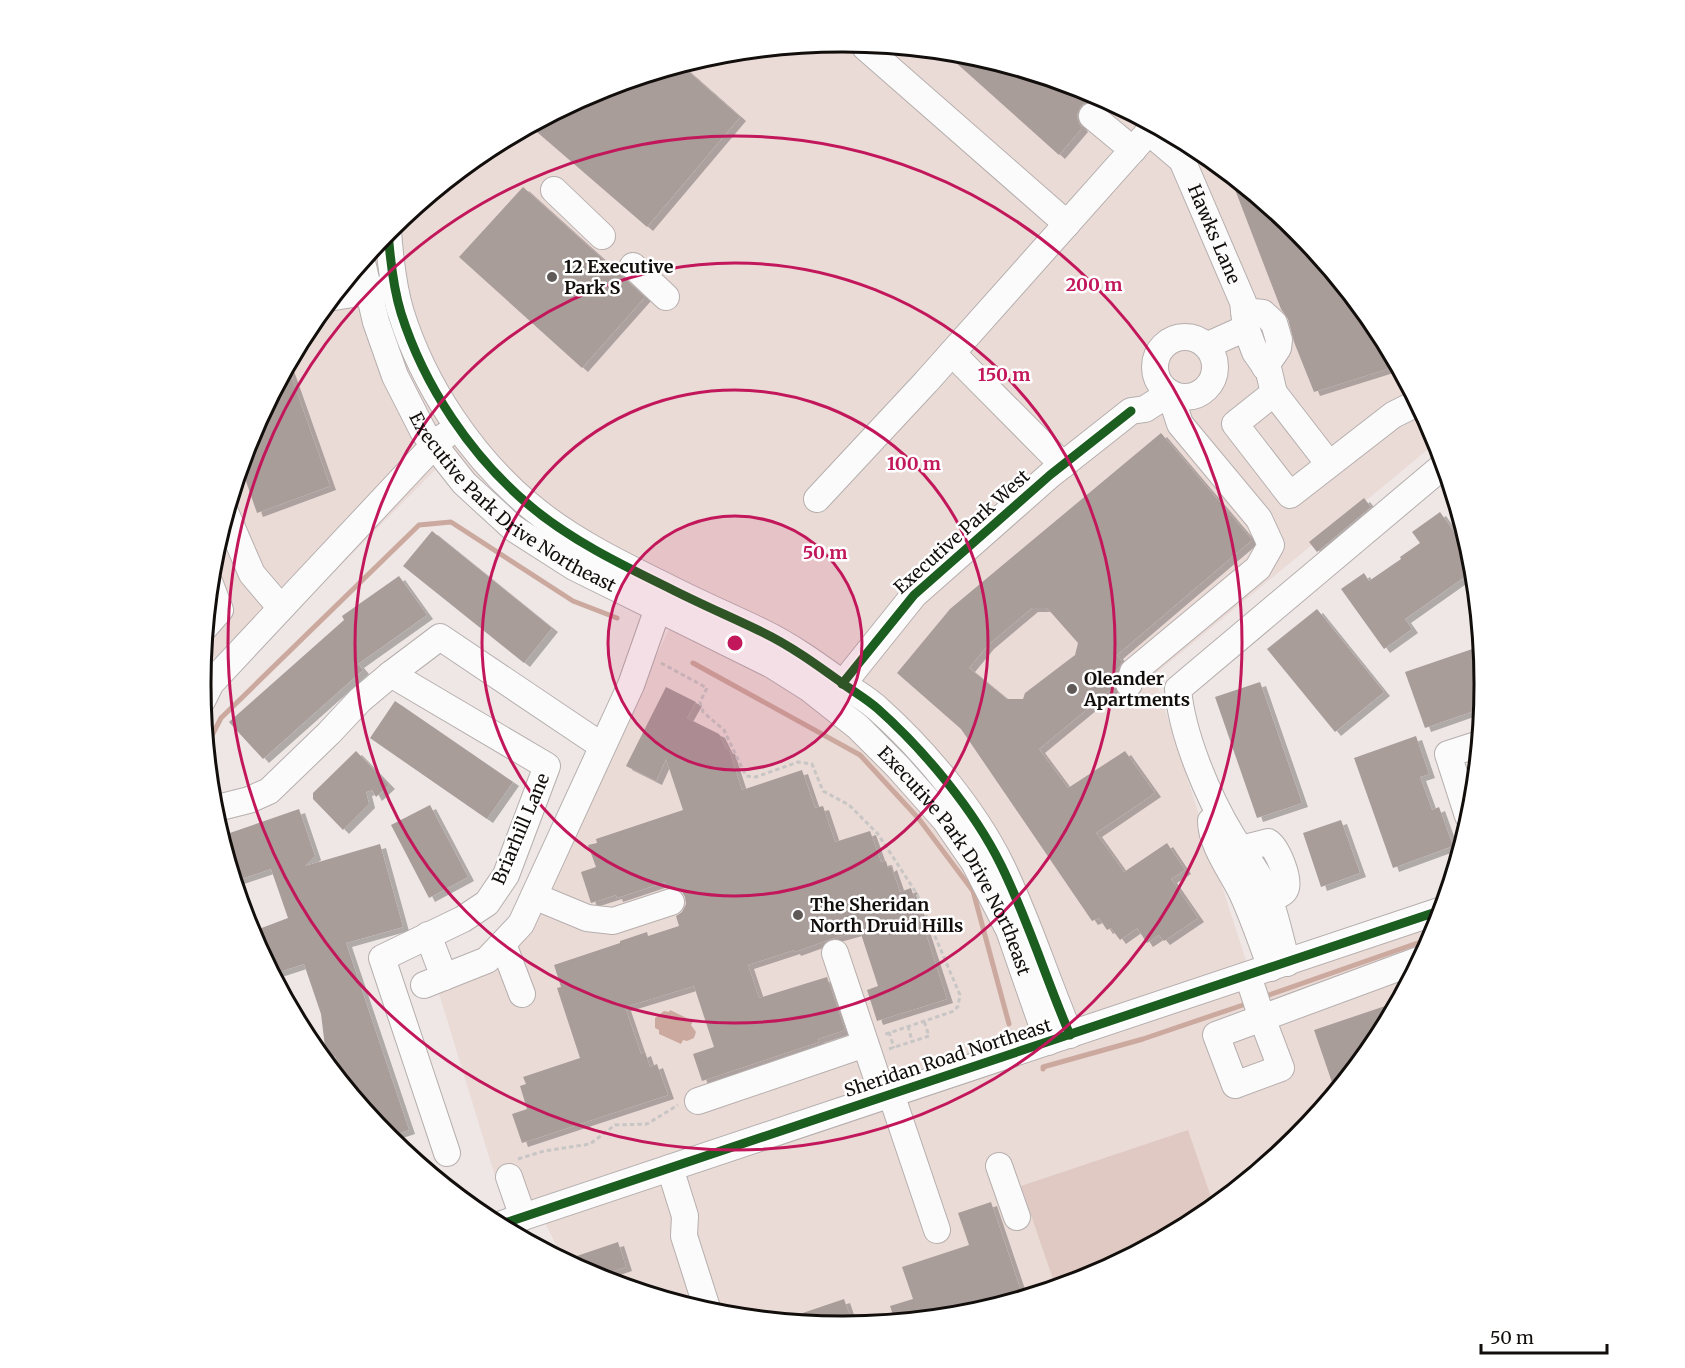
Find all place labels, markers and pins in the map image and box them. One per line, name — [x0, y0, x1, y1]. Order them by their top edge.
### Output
place label: 12 Executive Park S — [564, 255, 674, 299]
marker: 12 Executive Park S — [545, 270, 559, 284]
centre of rings — [725, 633, 745, 653]
place label: Oleander Apartments — [1083, 667, 1190, 711]
marker: Oleander Apartments — [1065, 682, 1079, 696]
place label: The Sheridan North Druid Hills — [810, 893, 963, 937]
marker: The Sheridan North Druid Hills — [791, 908, 805, 922]

